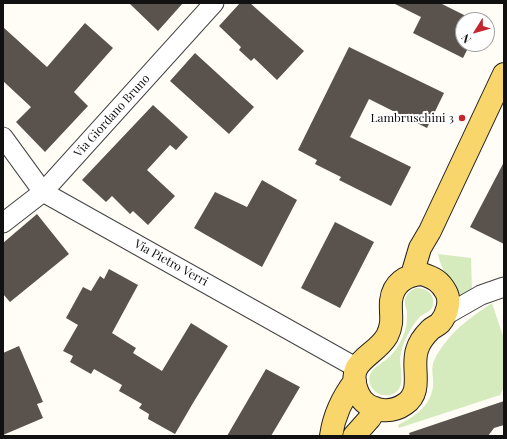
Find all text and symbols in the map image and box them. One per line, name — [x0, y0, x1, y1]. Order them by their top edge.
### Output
north arrow — [455, 12, 495, 52]
text: N — [457, 31, 474, 47]
street label: Via Giordano Bruno — [71, 72, 153, 160]
place label: Lambruschini 3 — [370, 111, 454, 125]
marker: Lambruschini 3 — [457, 113, 467, 123]
street label: Via Pietro Verri — [132, 237, 210, 289]

